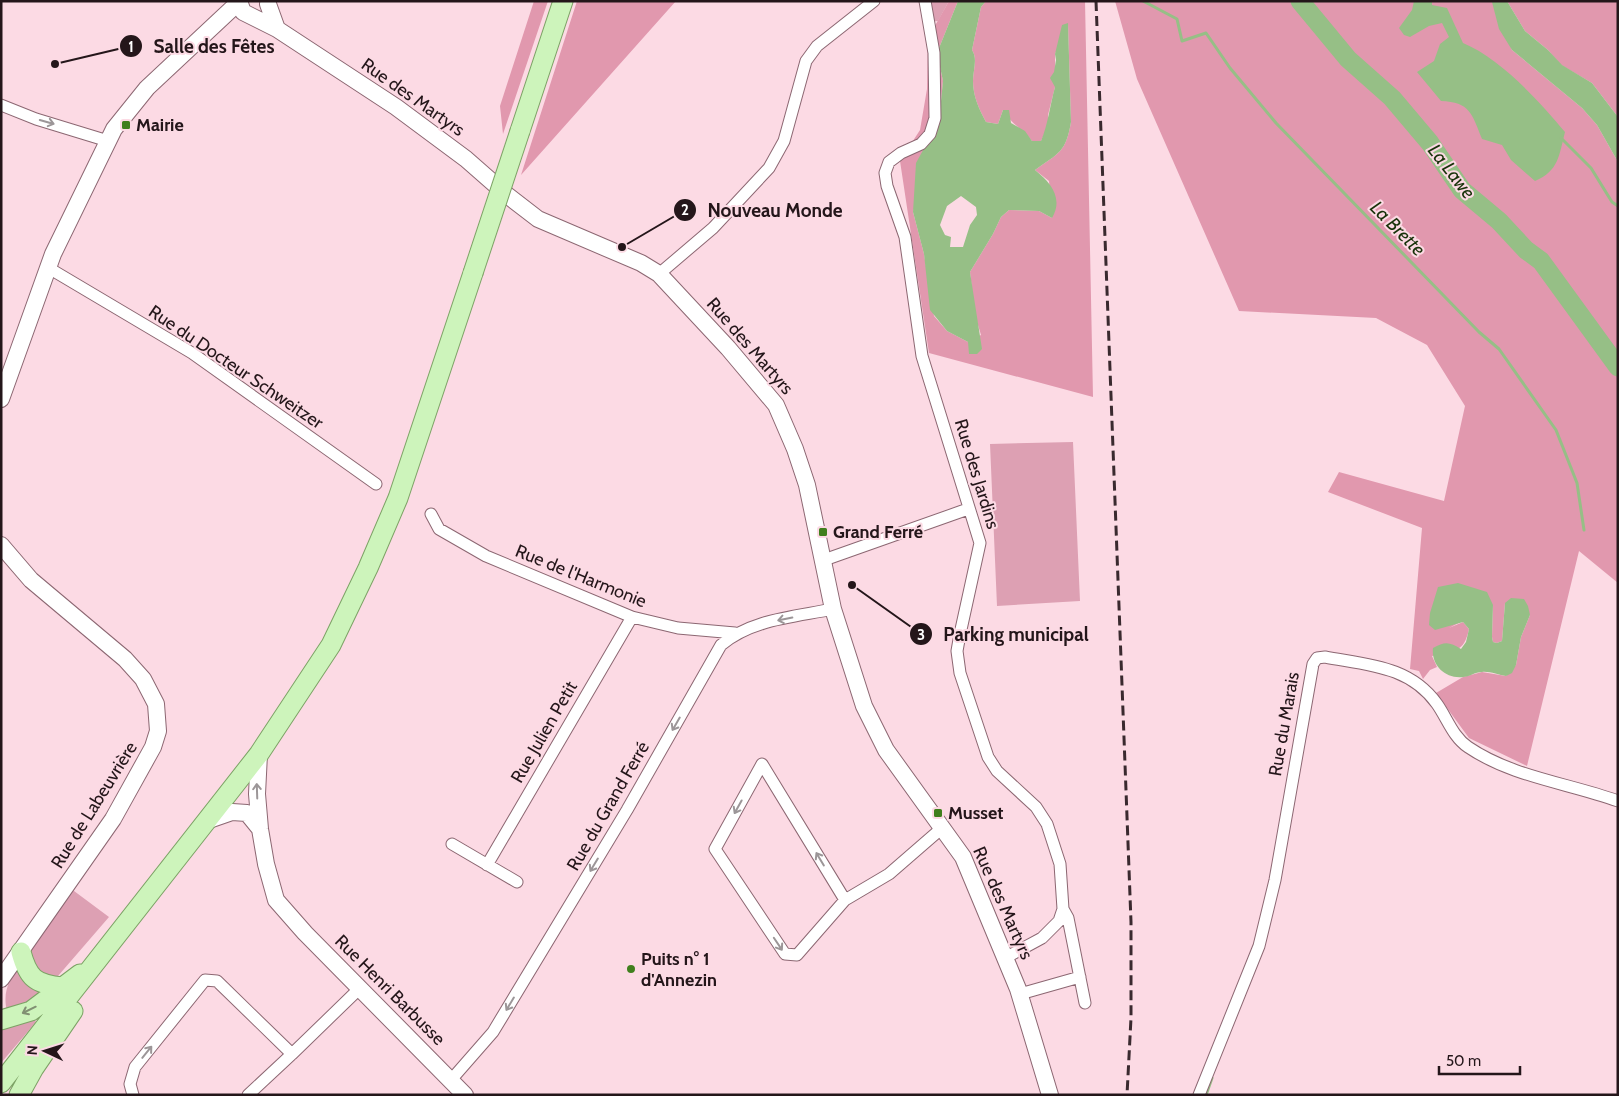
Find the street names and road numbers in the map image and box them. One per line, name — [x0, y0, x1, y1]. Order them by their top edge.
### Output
street label: Rue des Martyrs — [357, 53, 469, 141]
street label: Rue des Martyrs — [702, 293, 798, 399]
street label: Rue du Docteur Schweitzer — [145, 300, 328, 434]
street label: Rue des Jardins — [950, 416, 1004, 532]
street label: Rue de l'Harmonie — [512, 540, 650, 612]
street label: Rue du Marais — [1264, 670, 1304, 778]
street label: Rue Julien Petit — [506, 677, 582, 787]
street label: Rue de Labeuvrière — [46, 738, 142, 872]
street label: Rue du Grand Ferré — [562, 738, 654, 874]
street label: Rue des Martyrs — [968, 843, 1038, 963]
street label: Rue Henri Barbusse — [330, 930, 450, 1050]

